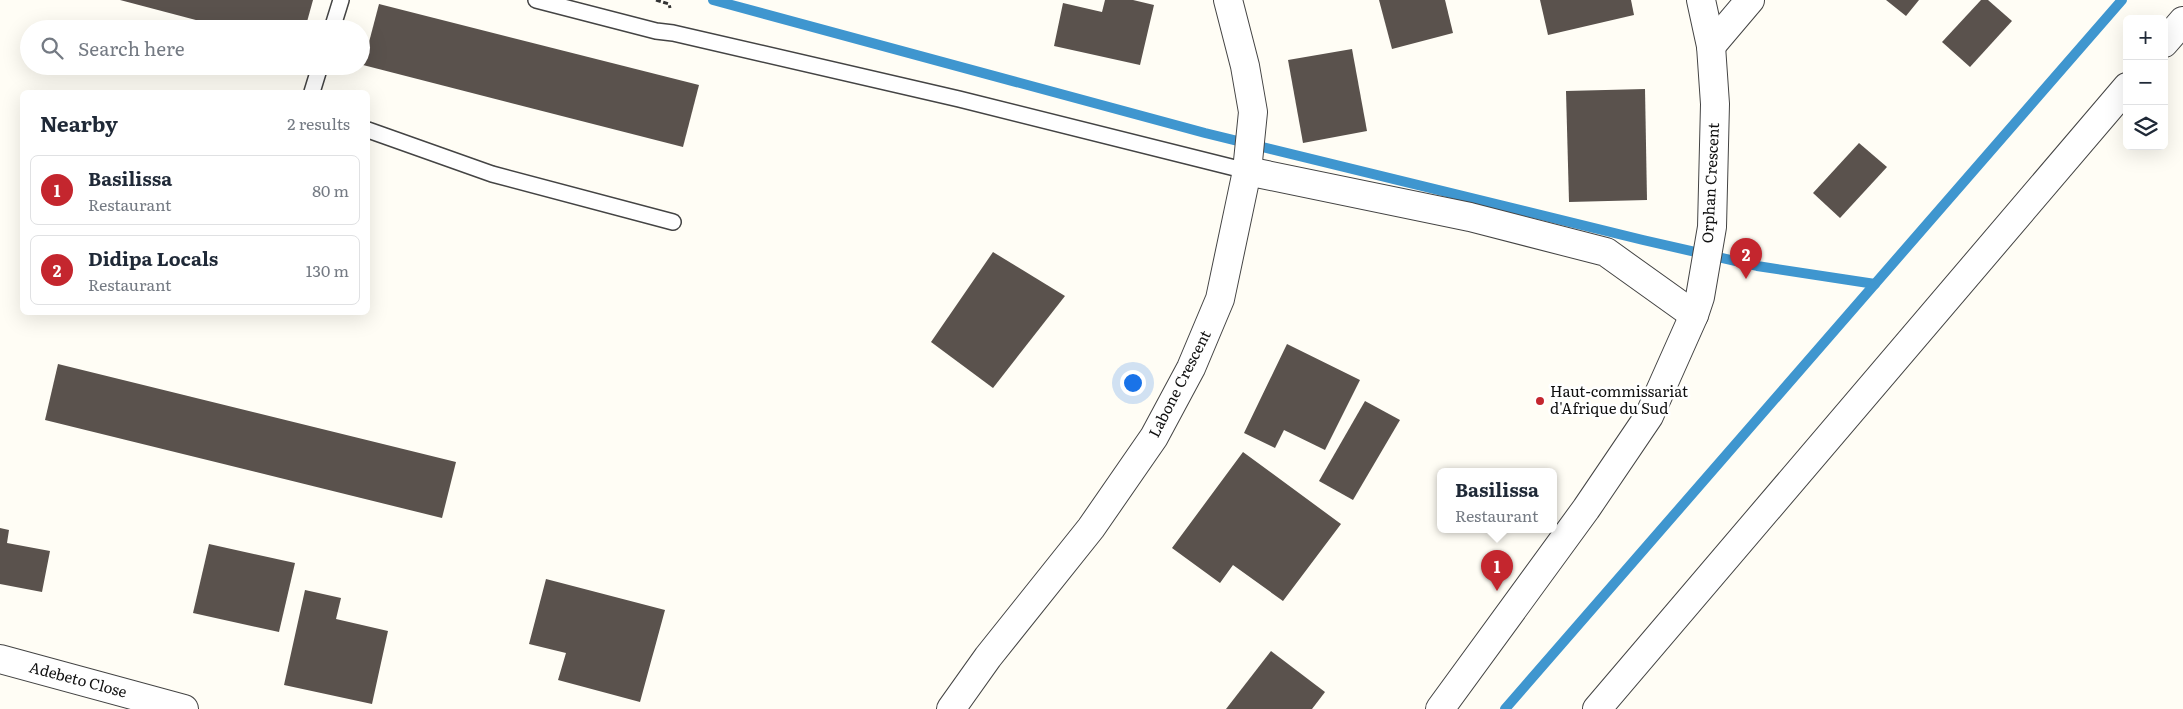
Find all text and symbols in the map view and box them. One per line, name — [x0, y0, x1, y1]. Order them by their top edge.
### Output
map controls — [2123, 15, 2168, 150]
button: + — [2123, 15, 2168, 60]
search box — [20, 20, 370, 75]
icon: search — [38, 34, 66, 62]
text: Search here — [78, 34, 185, 62]
button: − — [2123, 60, 2168, 105]
button: layers — [2123, 105, 2168, 150]
text: Nearby — [40, 107, 118, 138]
text: 2 results — [287, 111, 350, 135]
street label: Orphan Crescent — [1695, 122, 1724, 244]
text: Basilissa — [88, 164, 172, 192]
text: 1 — [54, 178, 60, 202]
text: 80 m — [312, 178, 349, 202]
text: Restaurant — [88, 192, 172, 216]
pin: 2 — [1730, 238, 1762, 279]
text: Didipa Locals — [88, 244, 218, 272]
text: 2 — [53, 258, 61, 282]
text: 130 m — [306, 258, 349, 282]
text: Restaurant — [88, 272, 172, 296]
street label: Labone Crescent — [1142, 326, 1216, 441]
your location — [1120, 370, 1146, 396]
place label: Haut-commissariat d'Afrique du Sud — [1550, 379, 1688, 419]
marker: Haut-commissariat d'Afrique du Sud — [1534, 395, 1546, 407]
popup — [1437, 468, 1557, 533]
text: Basilissa — [1455, 475, 1539, 503]
text: Restaurant — [1455, 503, 1538, 527]
pin: 1 — [1481, 550, 1513, 591]
street label: Adebeto Close — [27, 654, 130, 703]

